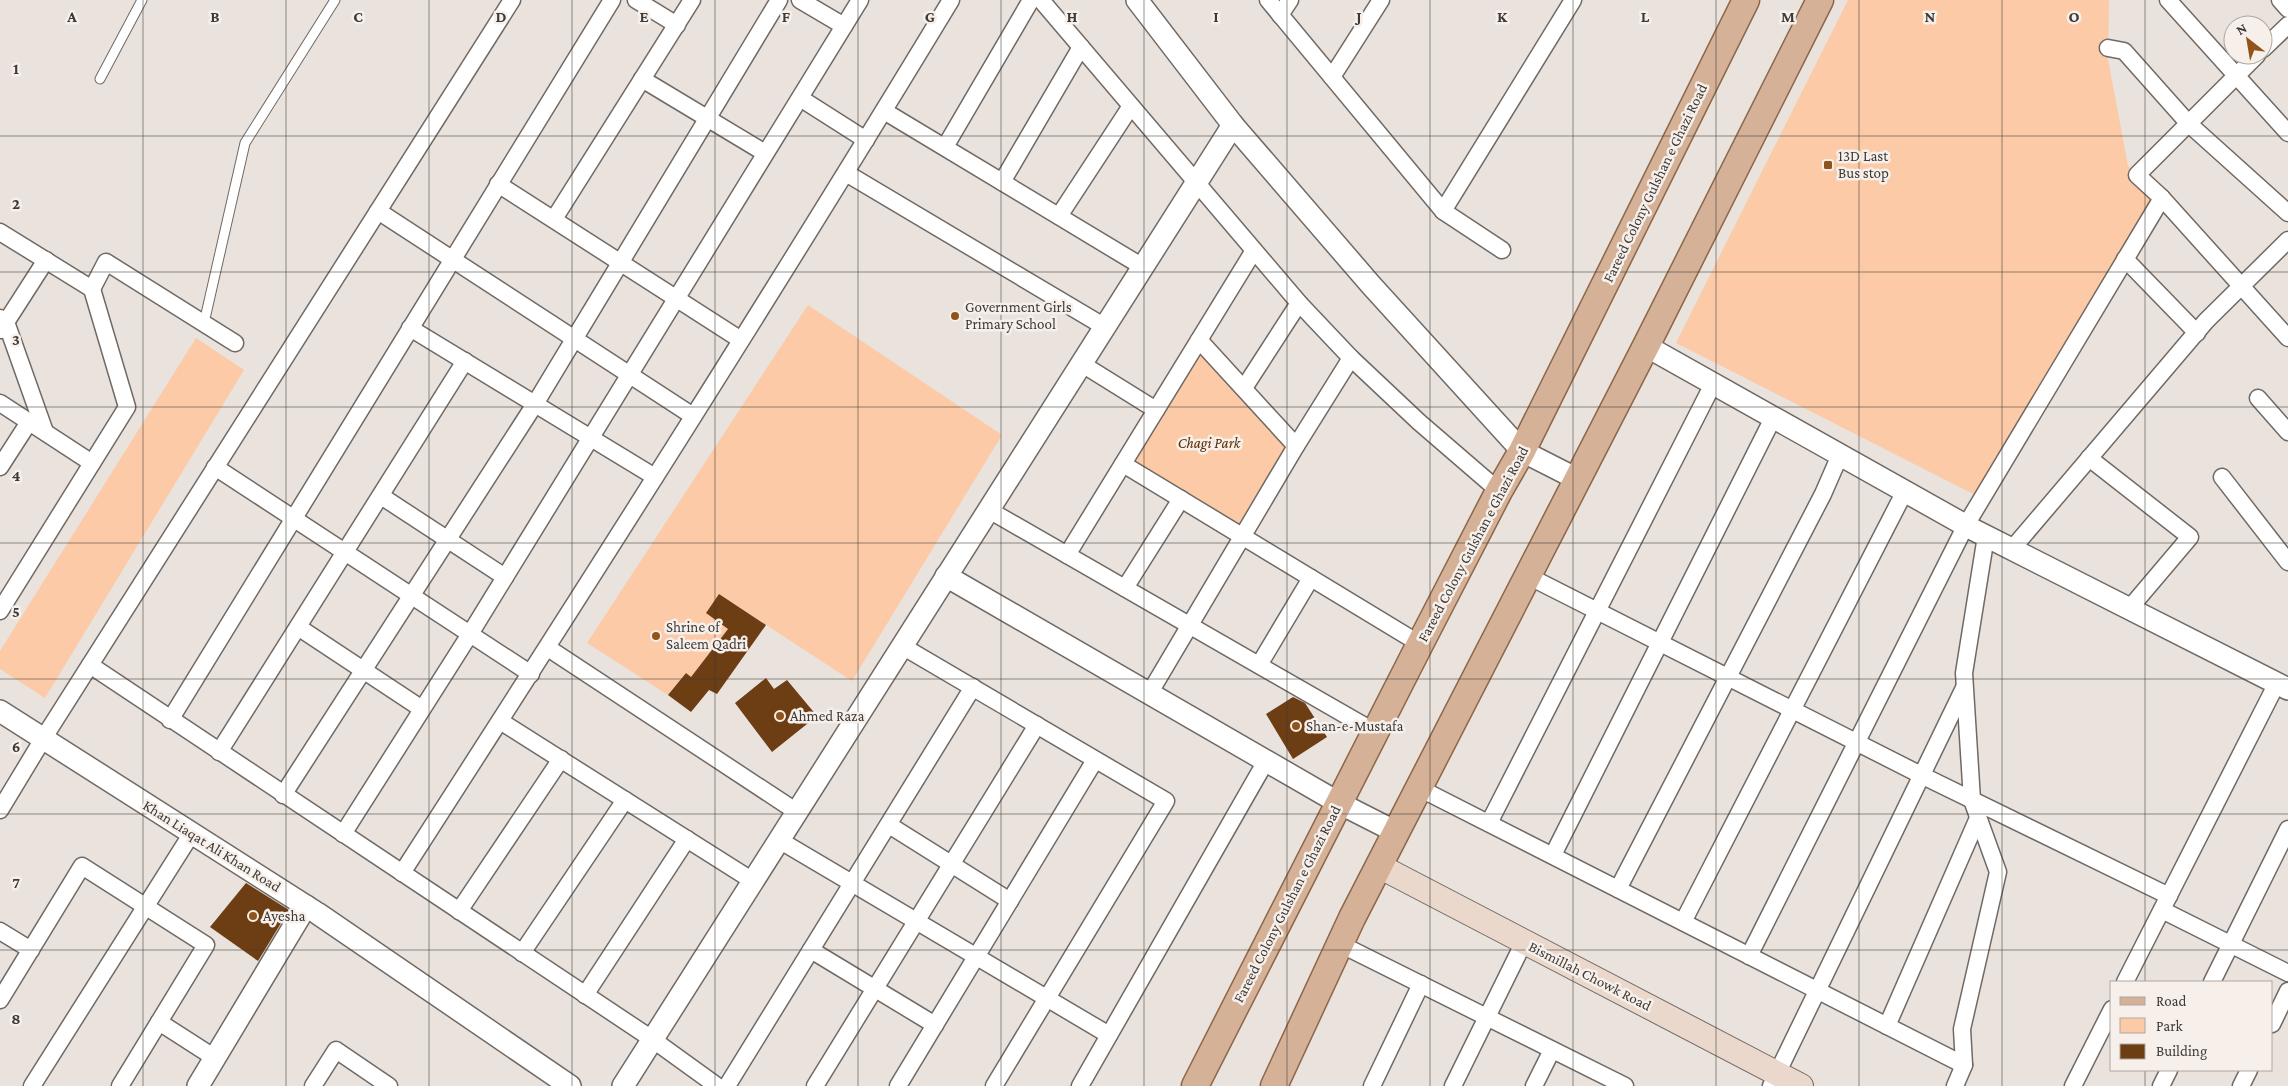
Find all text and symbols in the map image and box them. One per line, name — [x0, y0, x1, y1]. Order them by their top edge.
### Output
text: A — [66, 8, 77, 25]
text: B — [210, 8, 220, 25]
text: C — [353, 8, 363, 25]
text: D — [495, 8, 507, 25]
text: E — [639, 8, 649, 25]
text: F — [782, 8, 791, 25]
text: G — [925, 8, 935, 25]
text: H — [1067, 8, 1078, 25]
text: I — [1213, 8, 1219, 25]
text: J — [1354, 8, 1362, 25]
text: K — [1497, 8, 1508, 25]
text: L — [1641, 8, 1650, 25]
text: M — [1781, 8, 1795, 25]
text: N — [1925, 8, 1936, 25]
text: O — [2068, 8, 2080, 25]
north arrow — [2223, 15, 2273, 65]
text: N — [2233, 19, 2250, 38]
text: 1 — [13, 60, 19, 77]
street label: Fareed Colony Gulshan e Ghazi Road — [1600, 81, 1711, 285]
place label: 13D Last Bus stop — [1838, 148, 1889, 182]
marker: 13D Last Bus stop — [1822, 159, 1834, 171]
text: 2 — [12, 195, 20, 212]
place label: Government Girls Primary School — [965, 299, 1072, 333]
marker: Government Girls Primary School — [949, 310, 961, 322]
text: 3 — [12, 331, 20, 348]
park label: Chagi Park — [1178, 435, 1242, 452]
street label: Fareed Colony Gulshan e Ghazi Road — [1415, 444, 1532, 645]
text: 4 — [12, 467, 21, 484]
text: 5 — [12, 603, 20, 620]
place label: Shrine of Saleem Qadri — [666, 619, 746, 652]
marker: Shrine of Saleem Qadri — [650, 630, 662, 642]
place label: Ahmed Raza — [790, 708, 864, 724]
marker: Ahmed Raza — [774, 710, 786, 722]
place label: Shan-e-Mustafa — [1306, 718, 1404, 734]
marker: Shan-e-Mustafa — [1290, 720, 1302, 732]
text: 6 — [12, 738, 20, 755]
street label: Khan Liaqat Ali Khan Road — [140, 797, 284, 896]
street label: Fareed Colony Gulshan e Ghazi Road — [1230, 803, 1345, 1006]
text: 7 — [12, 874, 20, 891]
place label: Ayesha — [263, 908, 306, 925]
marker: Ayesha — [247, 910, 259, 922]
street label: Bismillah Chowk Road — [1526, 938, 1654, 1014]
legend — [2110, 981, 2273, 1071]
text: Road — [2156, 993, 2187, 1009]
text: 8 — [11, 1010, 21, 1027]
text: Park — [2156, 1018, 2183, 1034]
text: Building — [2156, 1043, 2207, 1060]

